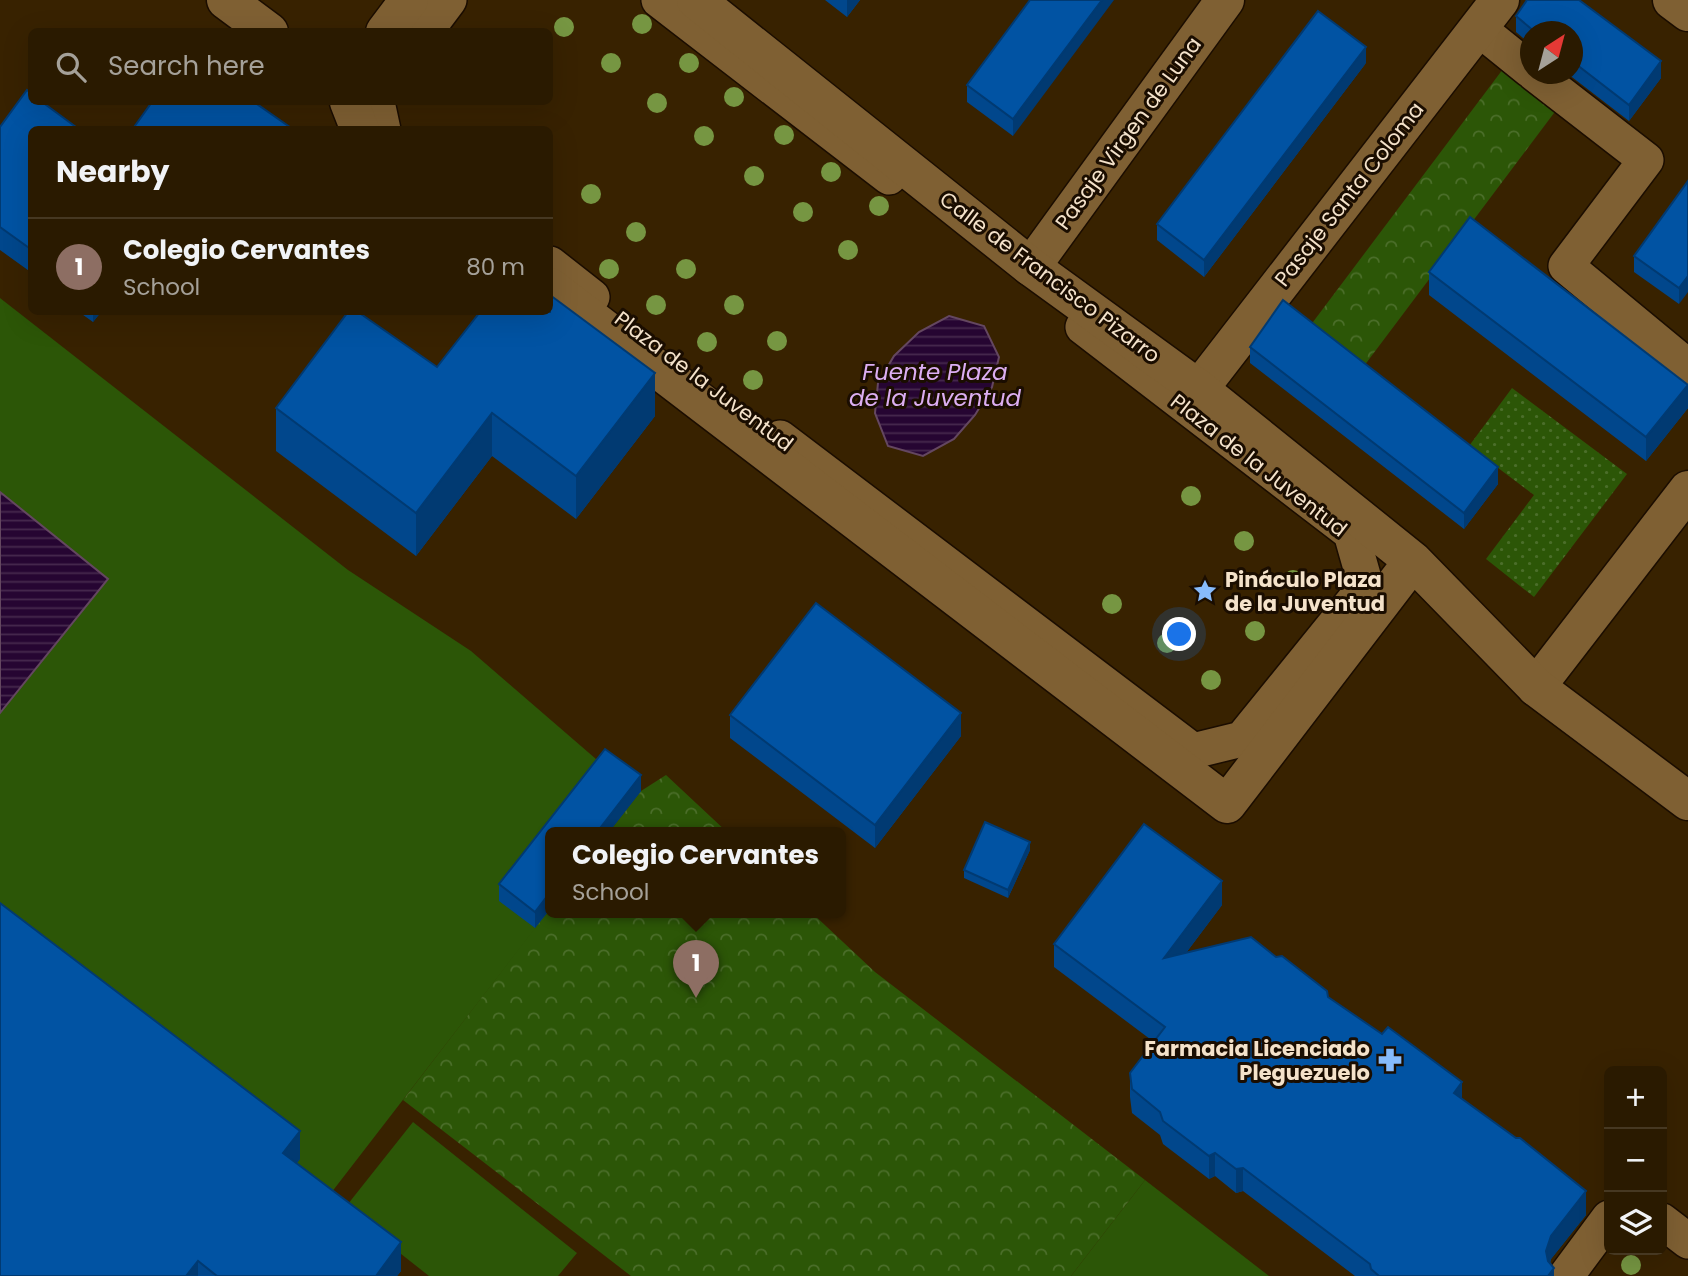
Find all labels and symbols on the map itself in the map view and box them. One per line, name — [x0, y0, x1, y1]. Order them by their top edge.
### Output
north arrow — [1520, 21, 1583, 84]
street label: Pasaje Virgen de Luna — [1048, 31, 1208, 235]
street label: Pasaje Santa Coloma — [1268, 96, 1430, 292]
street label: Calle de Francisco Pizarro — [934, 184, 1166, 370]
street label: Plaza de la Juventud — [609, 304, 799, 458]
water label: Fuente Plaza de la Juventud — [849, 356, 1022, 414]
street label: Plaza de la Juventud — [1165, 387, 1353, 543]
place label: Pináculo Plaza de la Juventud — [1225, 565, 1385, 618]
place icon: Pináculo Plaza de la Juventud — [1191, 577, 1219, 605]
your location — [1162, 617, 1196, 651]
pin: 1 — [673, 940, 719, 998]
place label: Farmacia Licenciado Pleguezuelo — [1144, 1034, 1370, 1087]
pharmacy icon: Farmacia Licenciado Pleguezuelo — [1376, 1046, 1404, 1074]

